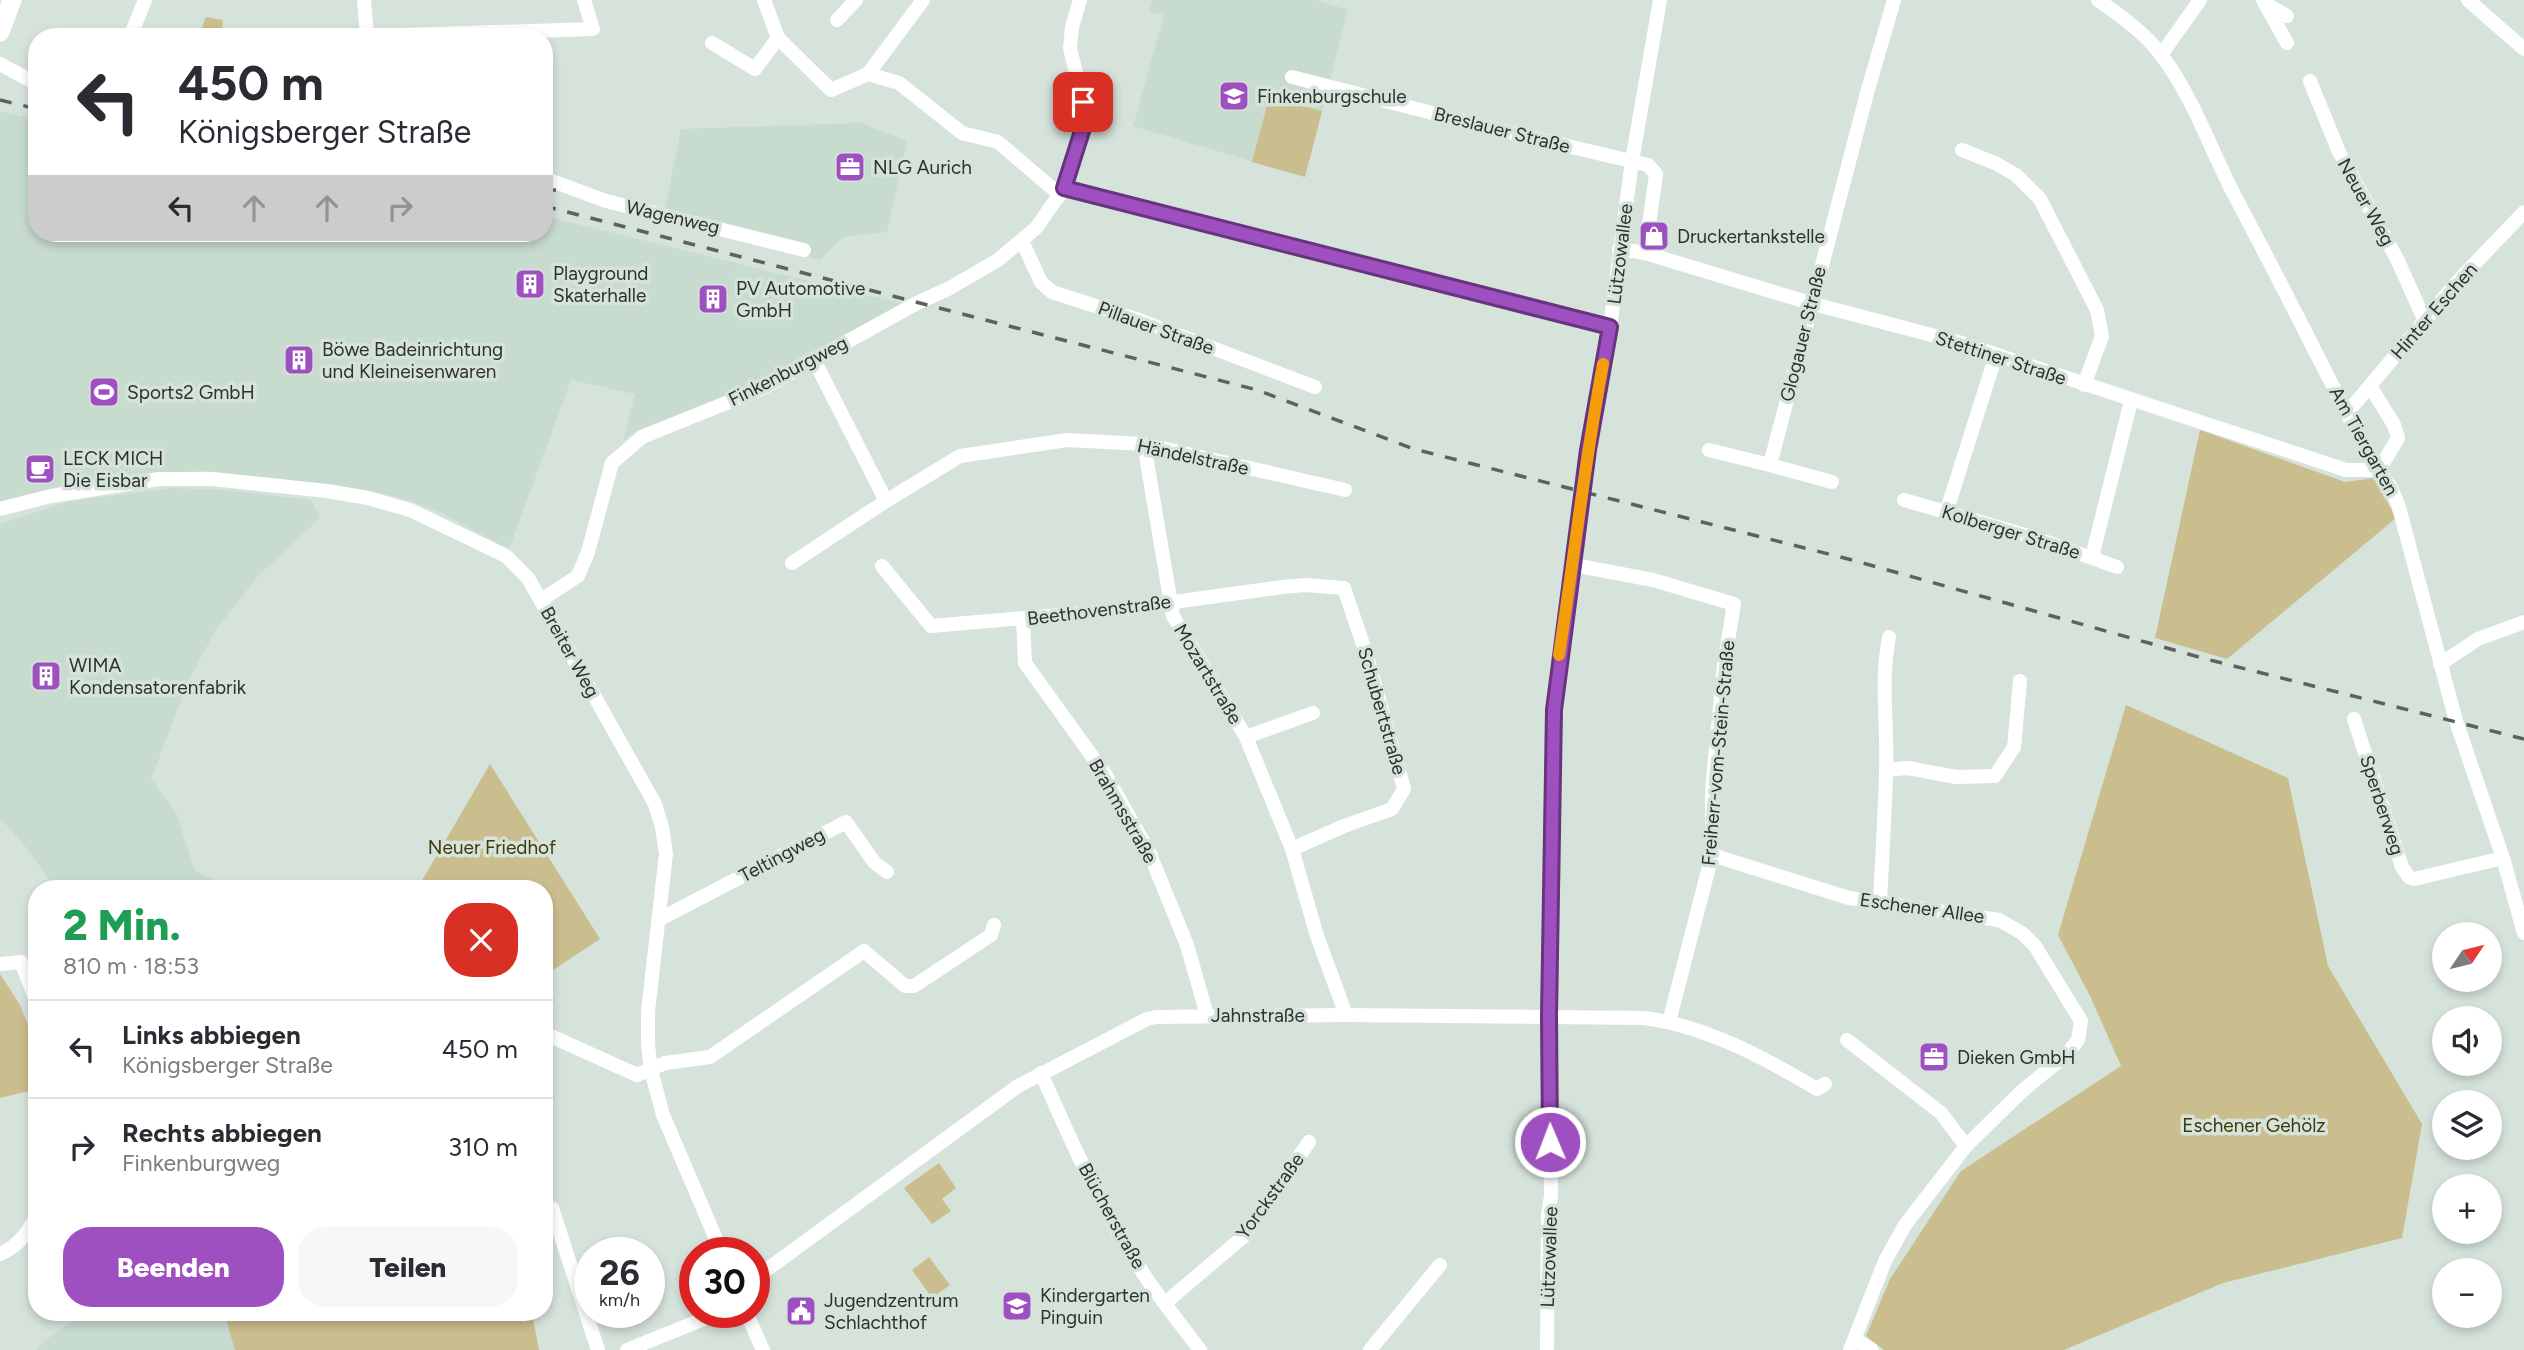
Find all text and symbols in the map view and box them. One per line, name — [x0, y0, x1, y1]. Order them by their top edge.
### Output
text: 450 m — [178, 53, 324, 112]
icon: left — [63, 56, 154, 147]
pin — [1053, 72, 1113, 132]
school or university icon: Finkenburgschule — [1217, 79, 1251, 113]
icon: arrive — [1064, 83, 1102, 121]
place label: Finkenburgschule — [1257, 85, 1407, 108]
street label: Breslauer Straße — [1432, 102, 1572, 158]
text: Königsberger Straße — [178, 113, 471, 151]
office icon: NLG Aurich — [833, 150, 867, 184]
street label: Neuer Weg — [2333, 154, 2399, 250]
place label: NLG Aurich — [873, 156, 972, 179]
icon: left — [162, 189, 200, 227]
icon: ahead — [235, 189, 273, 227]
icon: ahead — [308, 189, 346, 227]
icon: right — [381, 189, 419, 227]
street label: Wagenweg — [624, 195, 722, 239]
street label: Lützowallee — [1602, 202, 1638, 306]
shop icon: Druckertankstelle — [1637, 219, 1671, 253]
place label: Druckertankstelle — [1677, 225, 1825, 248]
street label: Hinter Eschen — [2386, 258, 2482, 364]
place label: Playground Skaterhalle — [553, 262, 648, 307]
street label: Glogauer Straße — [1775, 264, 1831, 404]
building icon: Playground Skaterhalle — [513, 267, 547, 301]
place label: PV Automotive GmbH — [736, 277, 865, 322]
building icon: PV Automotive GmbH — [696, 282, 730, 316]
street label: Pillauer Straße — [1095, 296, 1217, 360]
street label: Stettiner Straße — [1933, 326, 2069, 390]
street label: Finkenburgweg — [724, 331, 852, 411]
place label: Böwe Badeinrichtung und Kleineisenwaren — [322, 338, 503, 383]
building icon: Böwe Badeinrichtung und Kleineisenwaren — [282, 343, 316, 377]
sports icon: Sports2 GmbH — [87, 375, 121, 409]
place label: Sports2 GmbH — [127, 381, 255, 404]
street label: Am Tiergarten — [2325, 383, 2403, 499]
street label: Händelstraße — [1135, 434, 1251, 480]
place label: LECK MICH Die Eisbar — [63, 447, 163, 492]
cafe icon: LECK MICH Die Eisbar — [23, 452, 57, 486]
street label: Kolberger Straße — [1939, 500, 2083, 564]
street label: Beethovenstraße — [1026, 590, 1172, 630]
street label: Breiter Weg — [536, 603, 604, 701]
street label: Mozartstraße — [1169, 620, 1247, 728]
street label: Freiherr-vom-Stein-Straße — [1697, 639, 1739, 867]
street label: Schubertstraße — [1353, 645, 1411, 777]
place label: WIMA Kondensatorenfabrik — [69, 654, 247, 699]
building icon: WIMA Kondensatorenfabrik — [29, 659, 63, 693]
street label: Sperberweg — [2355, 752, 2409, 858]
street label: Brahmsstraße — [1084, 755, 1162, 867]
street label: Teltingweg — [735, 823, 829, 887]
park label: Neuer Friedhof — [428, 836, 556, 859]
street label: Eschener Allee — [1858, 888, 1986, 928]
text: 2 Min. — [63, 900, 181, 951]
button: close — [444, 903, 518, 977]
north arrow — [2432, 922, 2502, 992]
map controls — [2432, 922, 2502, 1328]
text: 810 m · 18:53 — [63, 952, 199, 980]
street label: Jahnstraße — [1211, 1004, 1305, 1027]
button: sound — [2432, 1006, 2502, 1076]
text: Links abbiegen — [122, 1019, 301, 1051]
icon: left — [63, 1030, 101, 1068]
text: 450 m — [442, 1033, 518, 1065]
office icon: Dieken GmbH — [1917, 1040, 1951, 1074]
place label: Dieken GmbH — [1957, 1046, 2076, 1069]
text: Königsberger Straße — [122, 1051, 333, 1079]
button: layers — [2432, 1090, 2502, 1160]
position arrow — [1513, 1105, 1587, 1179]
park label: Eschener Gehölz — [2182, 1114, 2326, 1137]
text: Rechts abbiegen — [122, 1117, 322, 1149]
icon: right — [63, 1128, 101, 1166]
text: 310 m — [448, 1131, 518, 1163]
text: Finkenburgweg — [122, 1149, 280, 1177]
street label: Yorckstraße — [1231, 1149, 1309, 1243]
street label: Blücherstraße — [1074, 1159, 1150, 1273]
button: + — [2432, 1174, 2502, 1244]
street label: Lützowallee — [1536, 1206, 1562, 1308]
button: Beenden — [63, 1227, 284, 1307]
button: Teilen — [298, 1227, 518, 1307]
speed limit sign: 30 — [679, 1237, 770, 1328]
text: 26 — [599, 1252, 640, 1294]
button: − — [2432, 1258, 2502, 1328]
place label: Kindergarten Pinguin — [1040, 1284, 1150, 1329]
text: km/h — [599, 1289, 640, 1311]
place label: Jugendzentrum Schlachthof — [824, 1289, 958, 1334]
school or university icon: Kindergarten Pinguin — [1000, 1289, 1034, 1323]
public building icon: Jugendzentrum Schlachthof — [784, 1294, 818, 1328]

